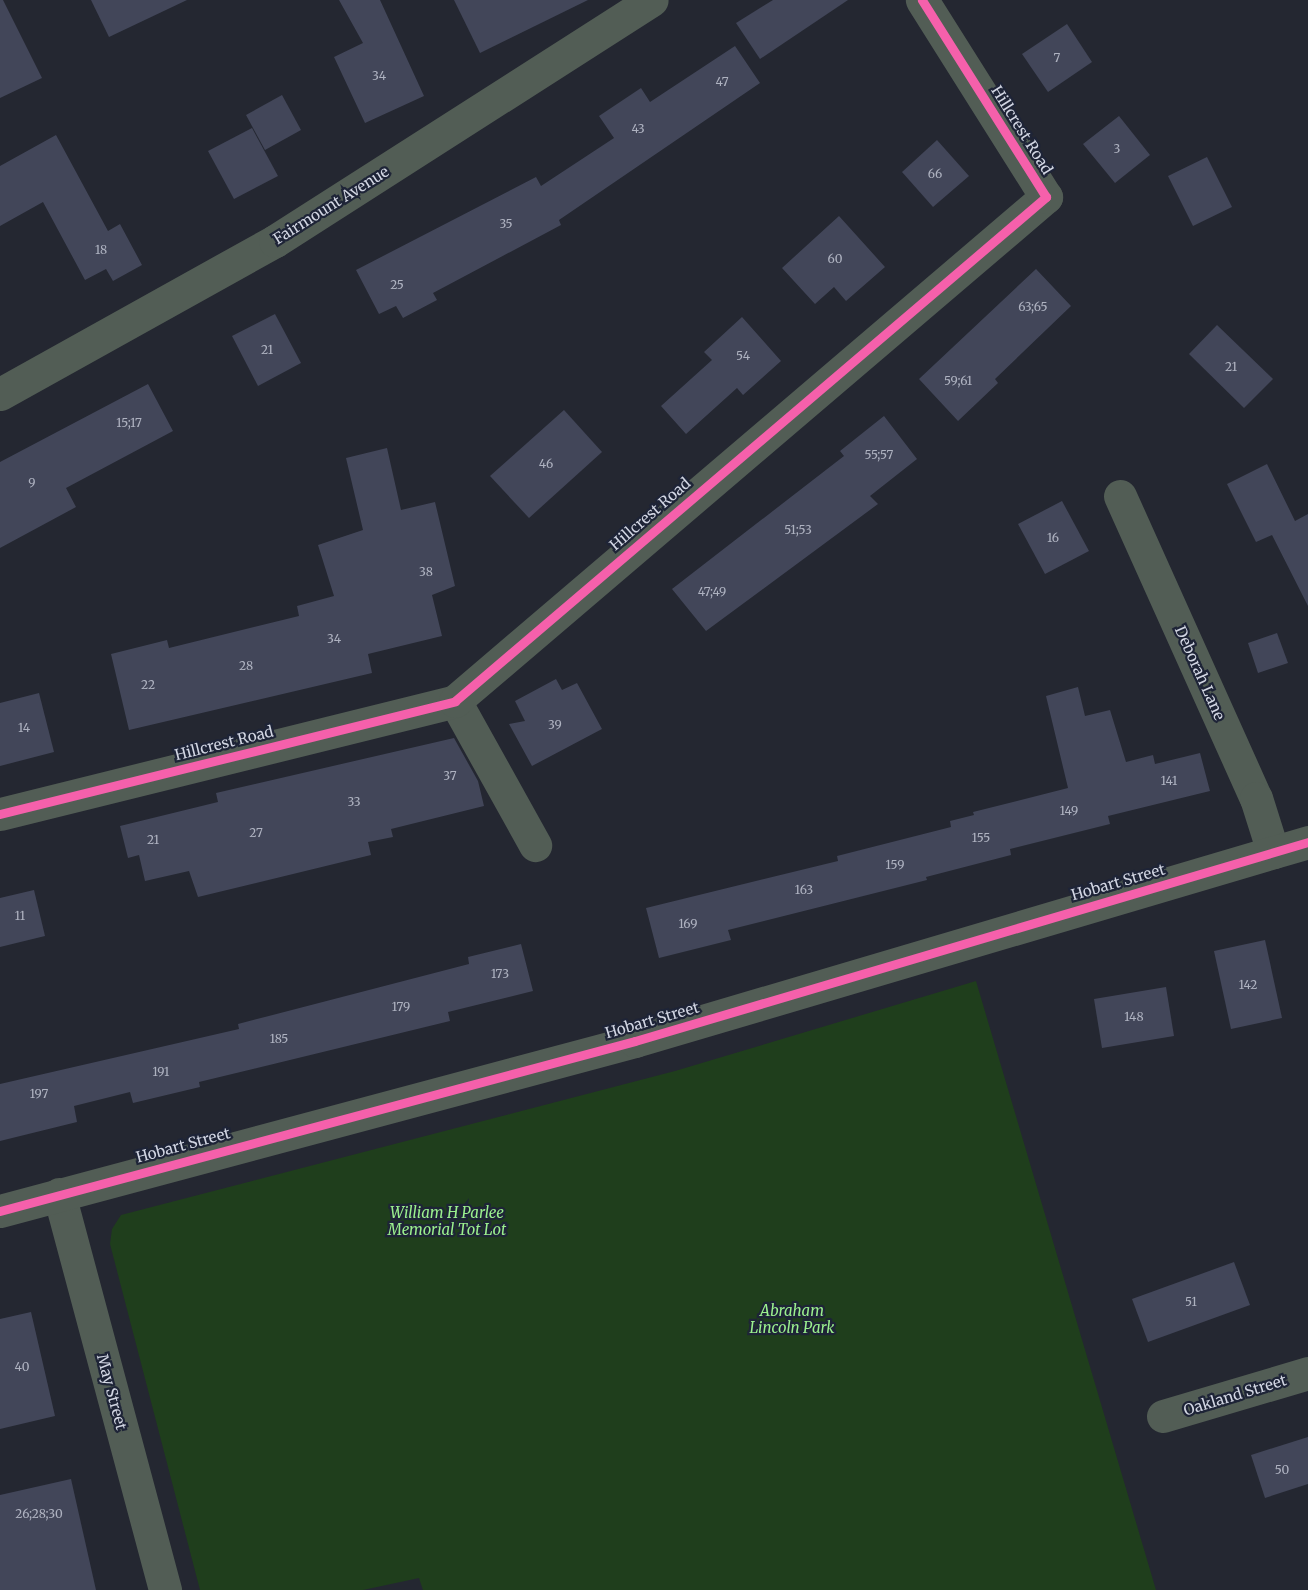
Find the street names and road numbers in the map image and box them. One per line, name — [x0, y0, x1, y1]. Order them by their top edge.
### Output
street label: Hillcrest Road — [988, 82, 1056, 178]
street label: Fairmount Avenue — [270, 162, 392, 248]
street label: Hillcrest Road — [606, 474, 694, 554]
street label: Deborah Lane — [1171, 623, 1229, 723]
street label: Hillcrest Road — [173, 722, 275, 764]
street label: Hobart Street — [1069, 860, 1167, 904]
street label: Hobart Street — [603, 998, 701, 1042]
street label: Hobart Street — [134, 1124, 232, 1166]
street label: May Street — [93, 1352, 131, 1432]
street label: Oakland Street — [1181, 1371, 1289, 1419]

